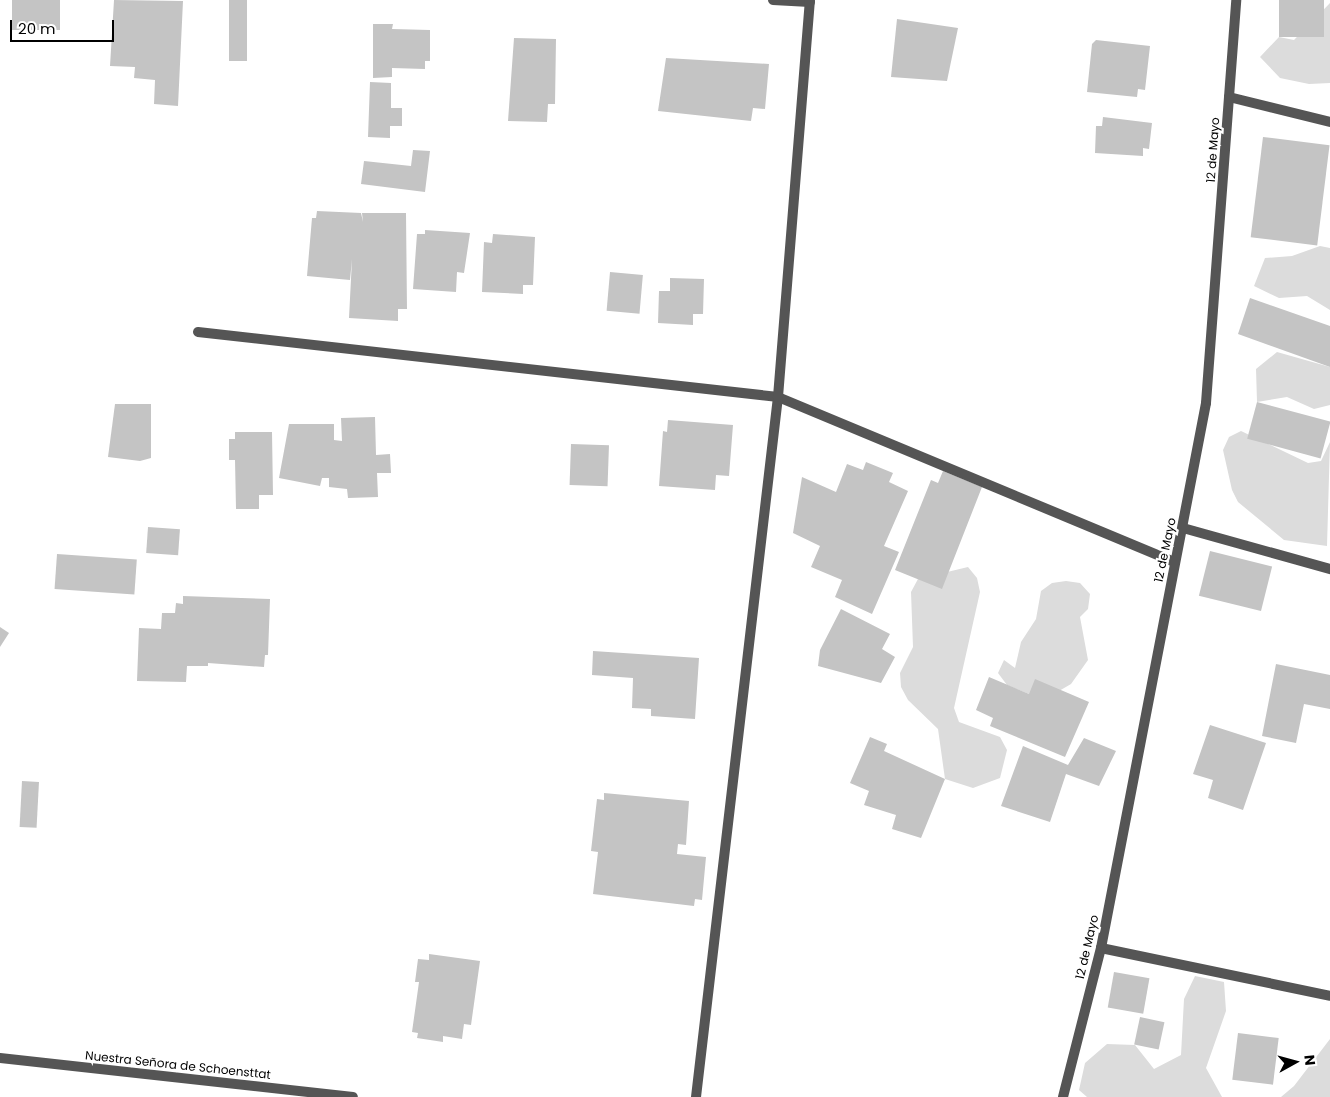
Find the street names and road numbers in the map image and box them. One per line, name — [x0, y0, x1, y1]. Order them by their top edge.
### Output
street label: 12 de Mayo — [1204, 117, 1222, 183]
street label: 12 de Mayo — [1151, 516, 1179, 584]
street label: 12 de Mayo — [1073, 913, 1101, 981]
street label: Nuestra Señora de Schoensttat — [84, 1048, 272, 1082]

